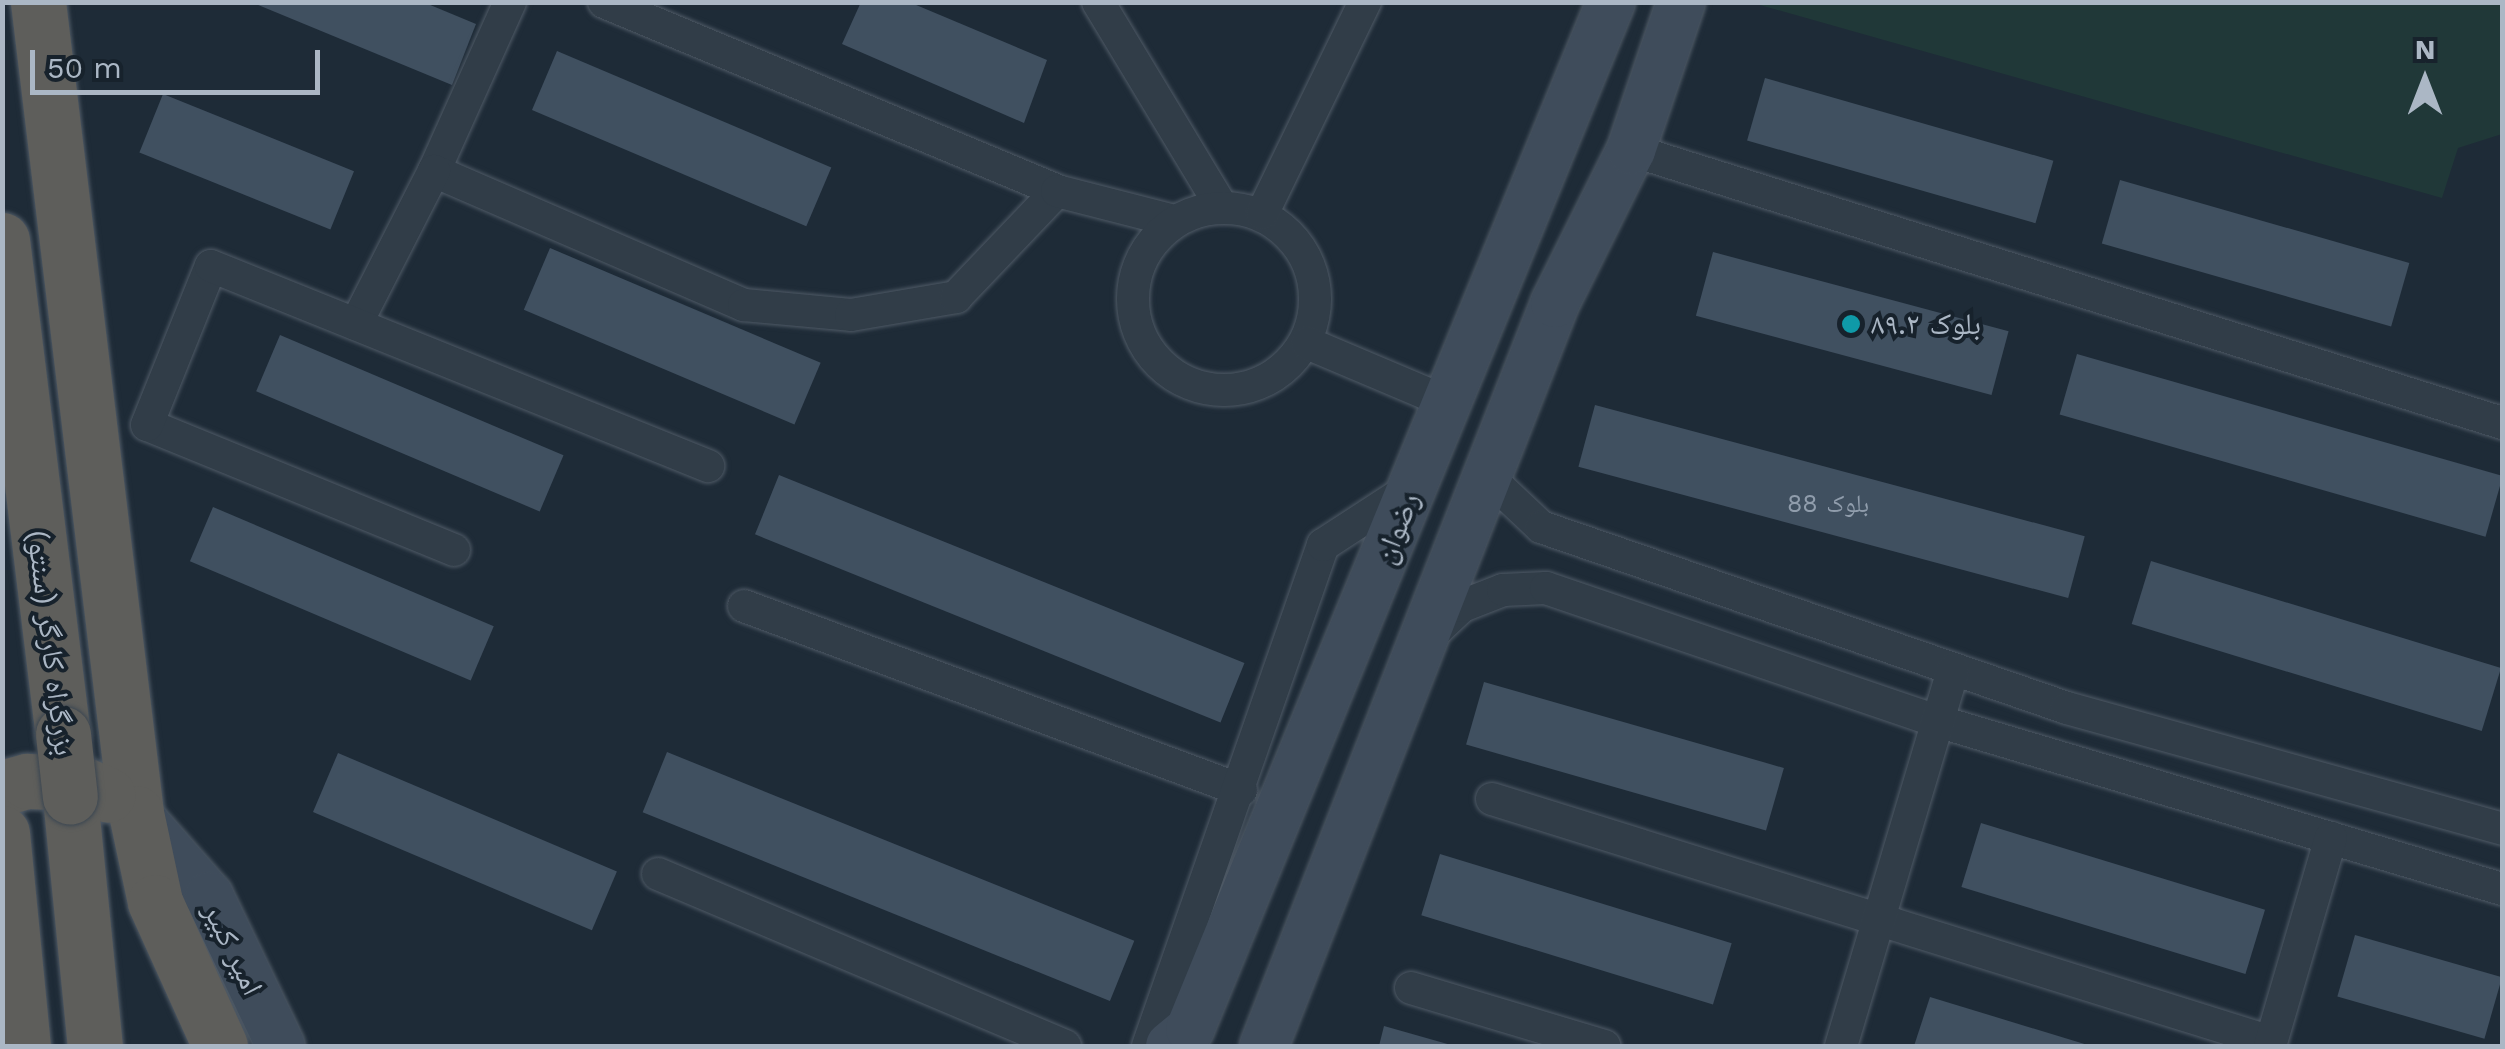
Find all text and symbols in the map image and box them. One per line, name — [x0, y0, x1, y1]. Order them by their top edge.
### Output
scale bar — [35, 30, 325, 92]
north arrow — [2375, 30, 2475, 130]
text: N — [2415, 33, 2435, 66]
text: 50 m — [47, 50, 122, 85]
place label: بلوک ۸۹.۲ — [1871, 306, 1981, 342]
marker: بلوک ۸۹.۲ — [1840, 313, 1862, 335]
street label: رضوان — [1366, 487, 1428, 569]
house number: بلوک 88 — [1787, 489, 1869, 519]
street label: بزرگراه کارگر (سنتو) — [19, 528, 83, 758]
street label: امیر کبیر — [195, 897, 271, 1001]

